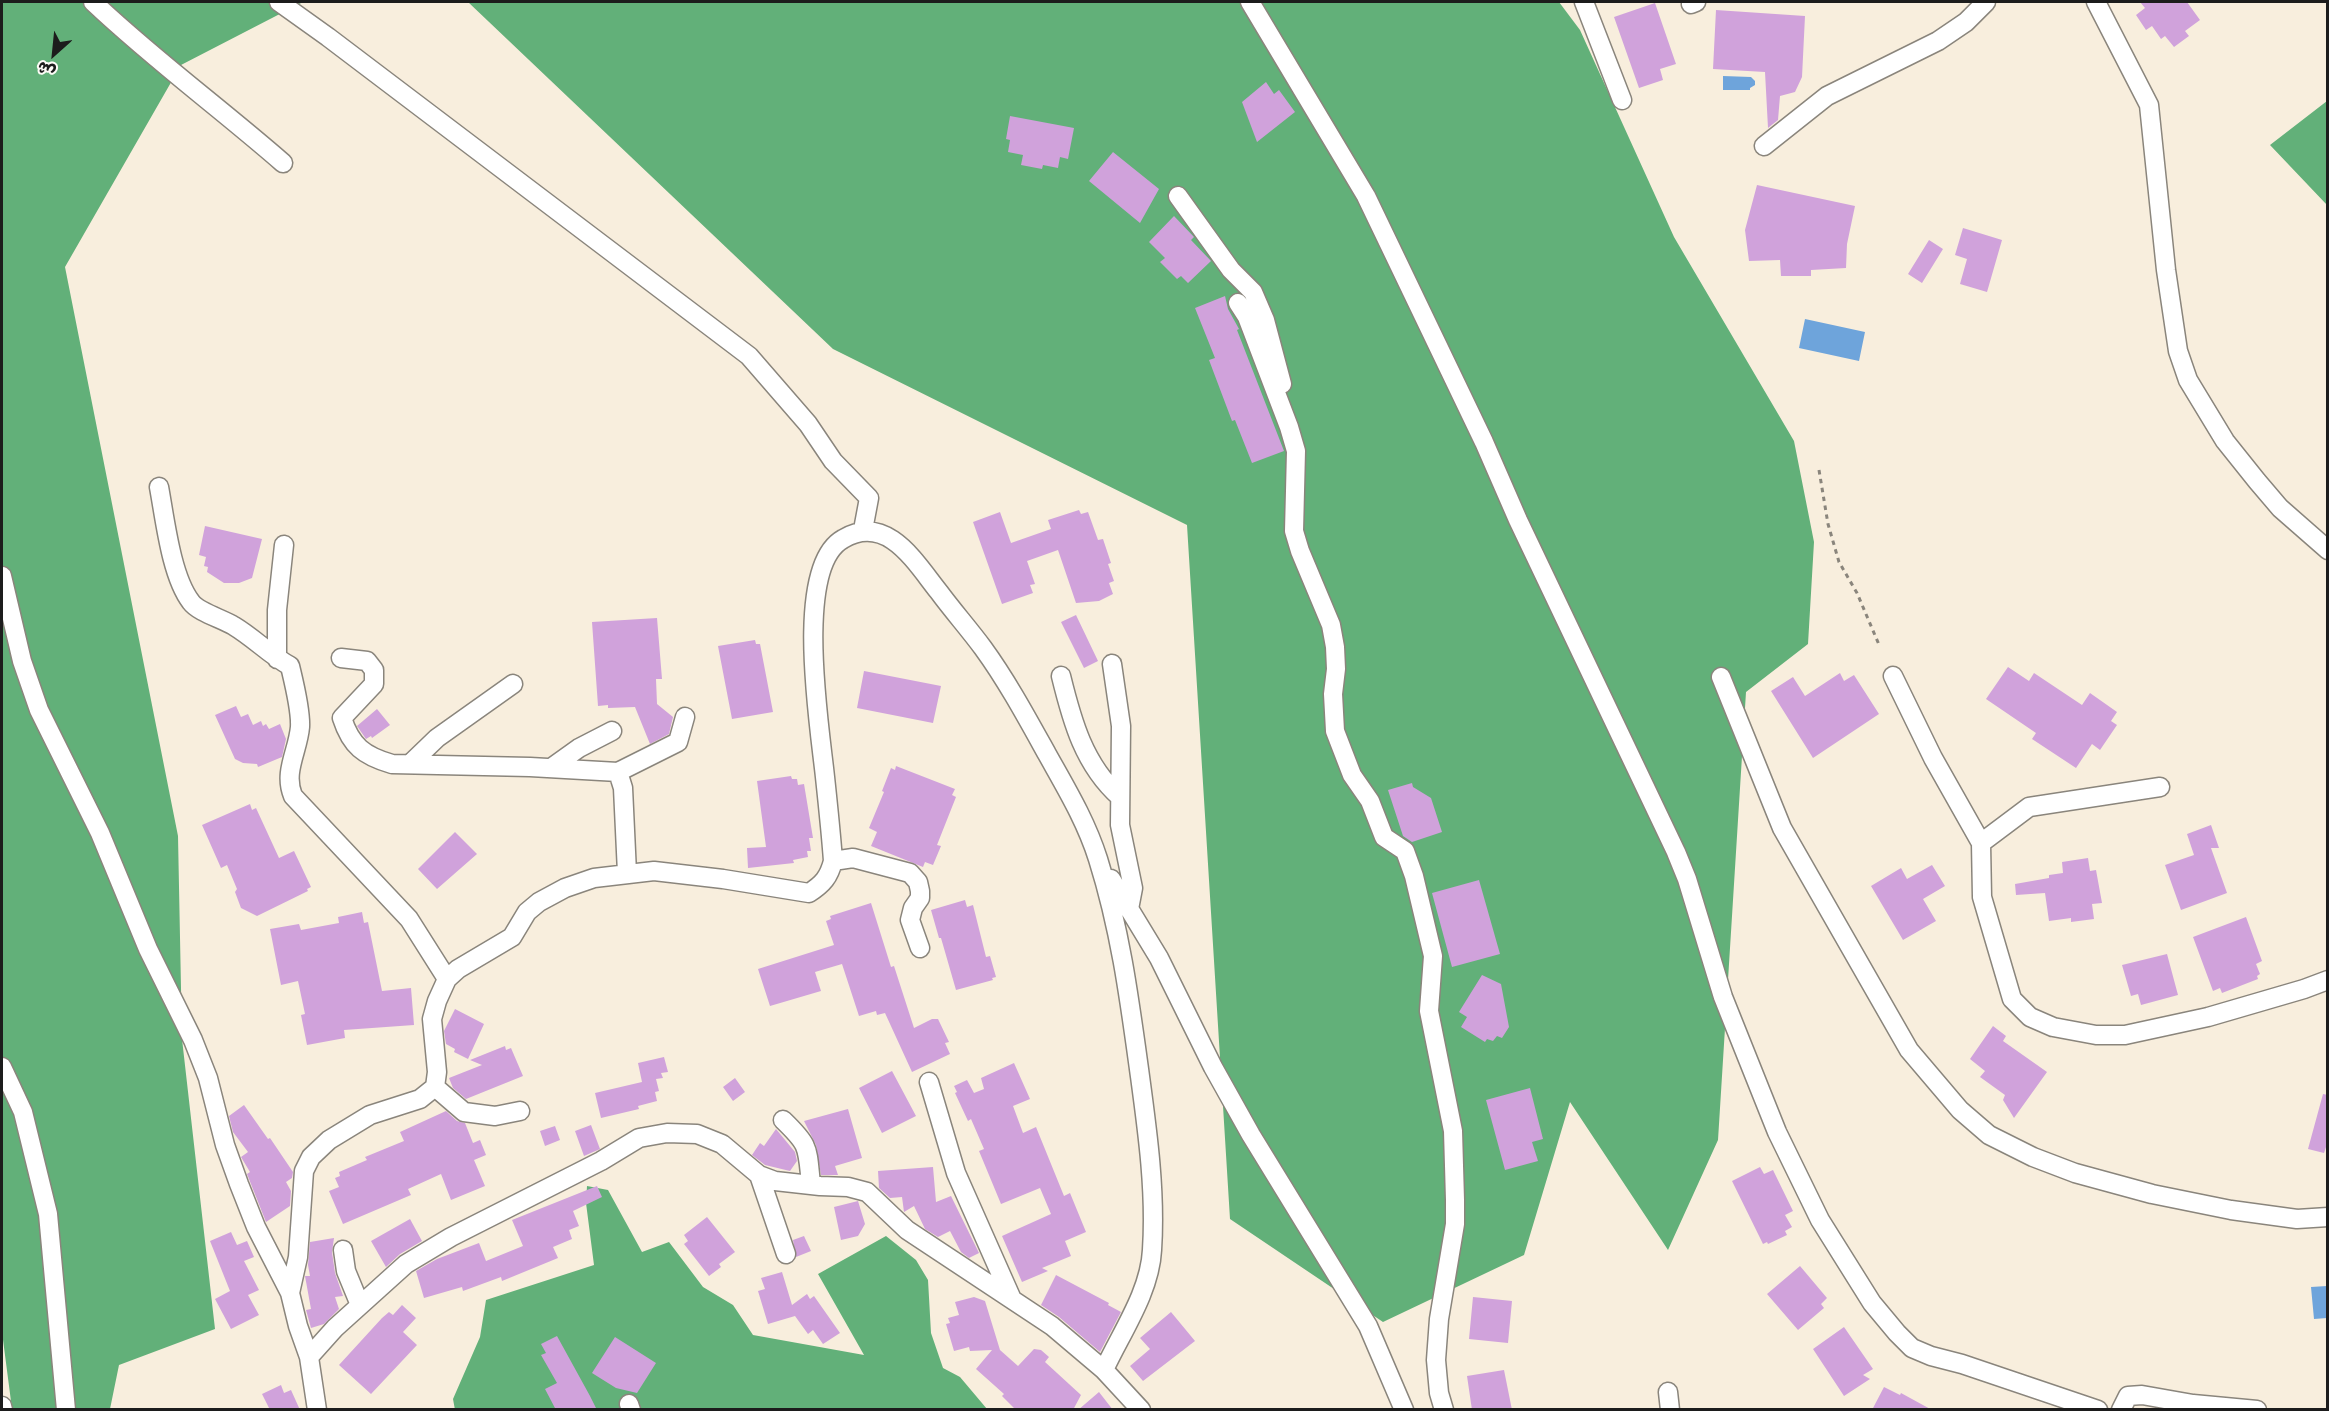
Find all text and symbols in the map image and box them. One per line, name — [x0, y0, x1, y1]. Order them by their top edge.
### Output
north arrow — [24, 24, 84, 84]
text: ش — [33, 57, 58, 84]

